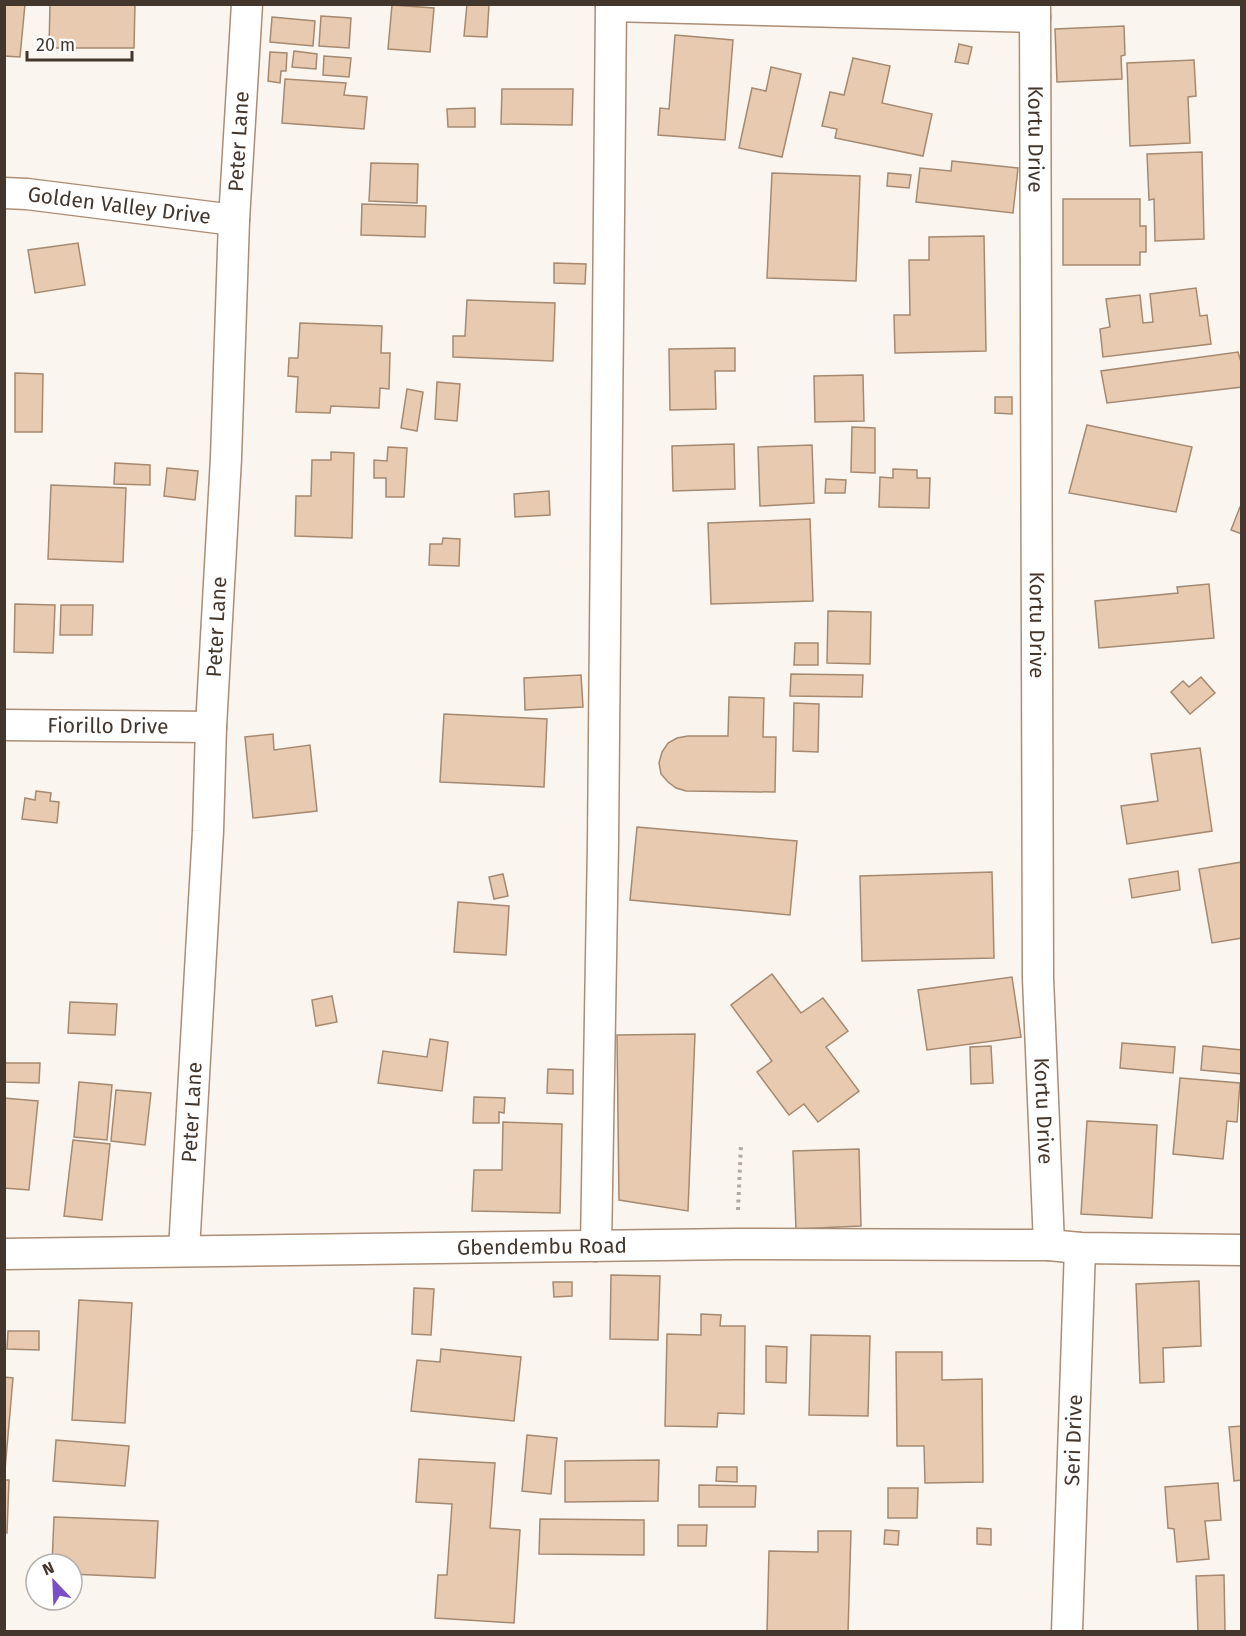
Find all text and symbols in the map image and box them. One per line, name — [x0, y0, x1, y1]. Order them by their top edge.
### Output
scale bar — [27, 24, 132, 62]
text: 20 m — [36, 34, 75, 56]
street label: Kortu Drive — [1022, 85, 1049, 193]
street label: Peter Lane — [223, 90, 255, 193]
street label: Golden Valley Drive — [26, 181, 212, 230]
street label: Kortu Drive — [1024, 571, 1050, 679]
street label: Peter Lane — [201, 576, 232, 678]
street label: Fiorillo Drive — [47, 712, 169, 740]
street label: Kortu Drive — [1028, 1057, 1059, 1165]
street label: Peter Lane — [176, 1061, 208, 1163]
street label: Gbendembu Road — [457, 1232, 627, 1261]
street label: Seri Drive — [1059, 1394, 1088, 1486]
north arrow — [24, 1552, 84, 1612]
text: N — [40, 1558, 57, 1579]

